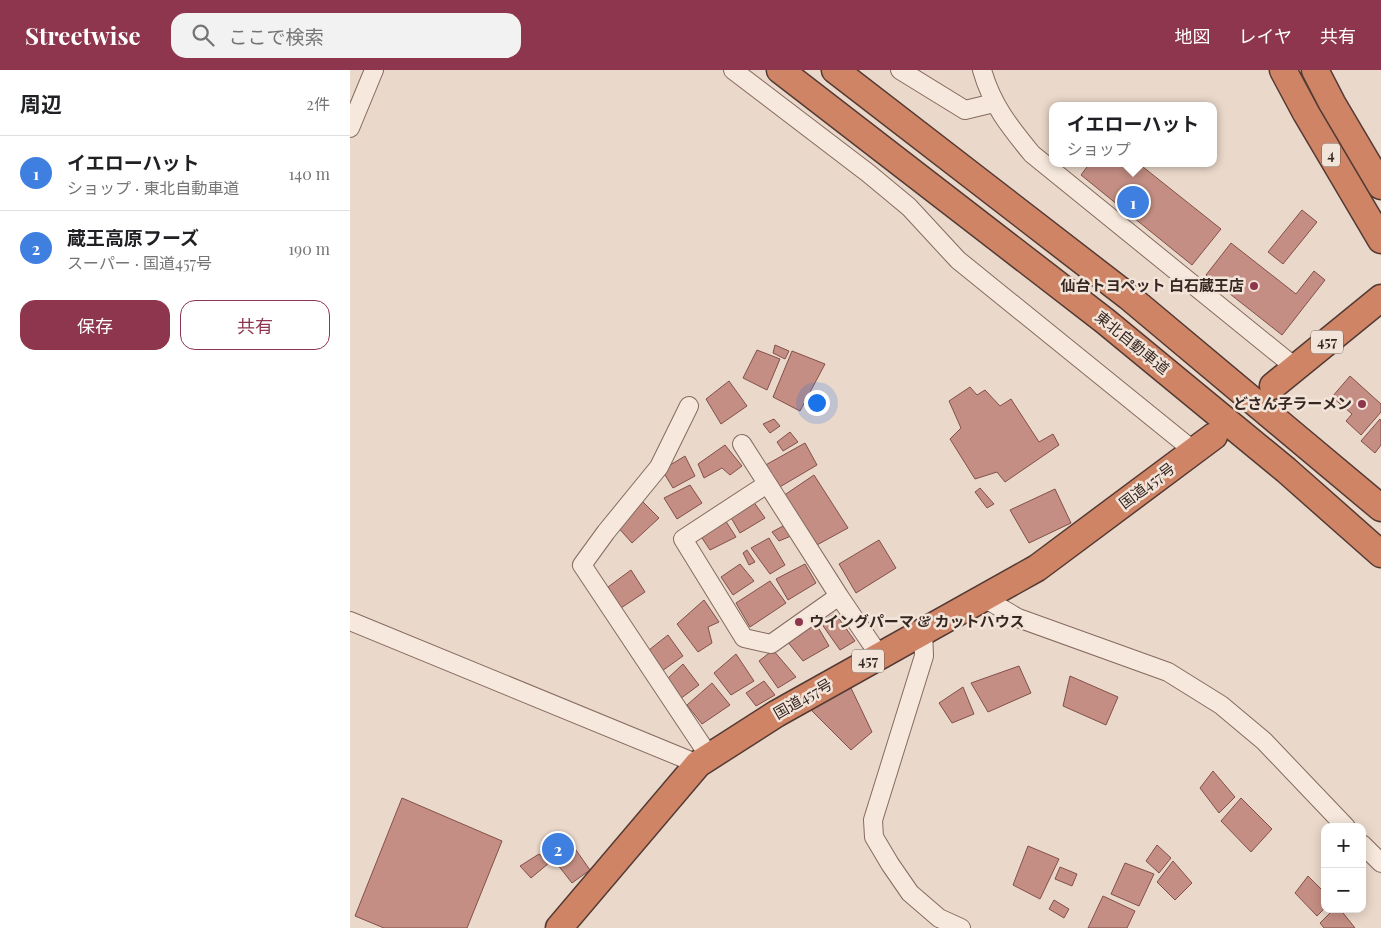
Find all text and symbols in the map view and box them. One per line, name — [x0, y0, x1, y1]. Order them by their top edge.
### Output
search box — [171, 13, 521, 58]
text: Streetwise — [25, 19, 141, 51]
icon: search — [189, 21, 217, 49]
text: ここで検索 — [229, 23, 324, 49]
text: 地図 — [1175, 24, 1211, 48]
text: レイヤ — [1239, 24, 1292, 48]
text: 共有 — [1320, 24, 1356, 48]
text: 周辺 — [20, 89, 62, 117]
text: 2件 — [306, 93, 330, 114]
popup — [1049, 102, 1217, 167]
text: イエローハット — [1067, 110, 1199, 136]
text: ショップ — [1067, 138, 1131, 159]
road number: 4 — [1322, 144, 1340, 166]
text: イエローハット — [67, 149, 199, 175]
text: 1 — [33, 163, 39, 184]
text: 140 m — [288, 163, 330, 184]
text: ショップ · 東北自動車道 — [67, 177, 239, 198]
pin: 1 — [1117, 183, 1149, 221]
text: 蔵王高原フーズ — [67, 224, 199, 250]
text: 2 — [32, 238, 40, 259]
text: 190 m — [288, 238, 330, 259]
text: スーパー · 国道457号 — [67, 252, 212, 273]
place label: 仙台トヨペット 白石蔵王店 — [1061, 275, 1244, 295]
marker: 仙台トヨペット 白石蔵王店 — [1248, 280, 1260, 292]
button: 保存 — [20, 300, 170, 350]
button: 共有 — [180, 300, 330, 350]
street label: 東北自動車道 — [1091, 306, 1174, 378]
road number: 457 — [1311, 330, 1343, 354]
your location — [804, 390, 830, 416]
place label: どさん子ラーメン — [1233, 393, 1352, 413]
marker: どさん子ラーメン — [1356, 398, 1368, 410]
street label: 国道457号 — [1115, 458, 1178, 513]
place label: ウイングパーマ & カットハウス — [809, 611, 1024, 631]
marker: ウイングパーマ & カットハウス — [793, 616, 805, 628]
road number: 457 — [852, 650, 884, 672]
street label: 国道457号 — [769, 673, 836, 723]
map controls — [1321, 823, 1366, 913]
button: + — [1321, 823, 1366, 868]
pin: 2 — [542, 830, 574, 868]
button: − — [1321, 868, 1366, 913]

